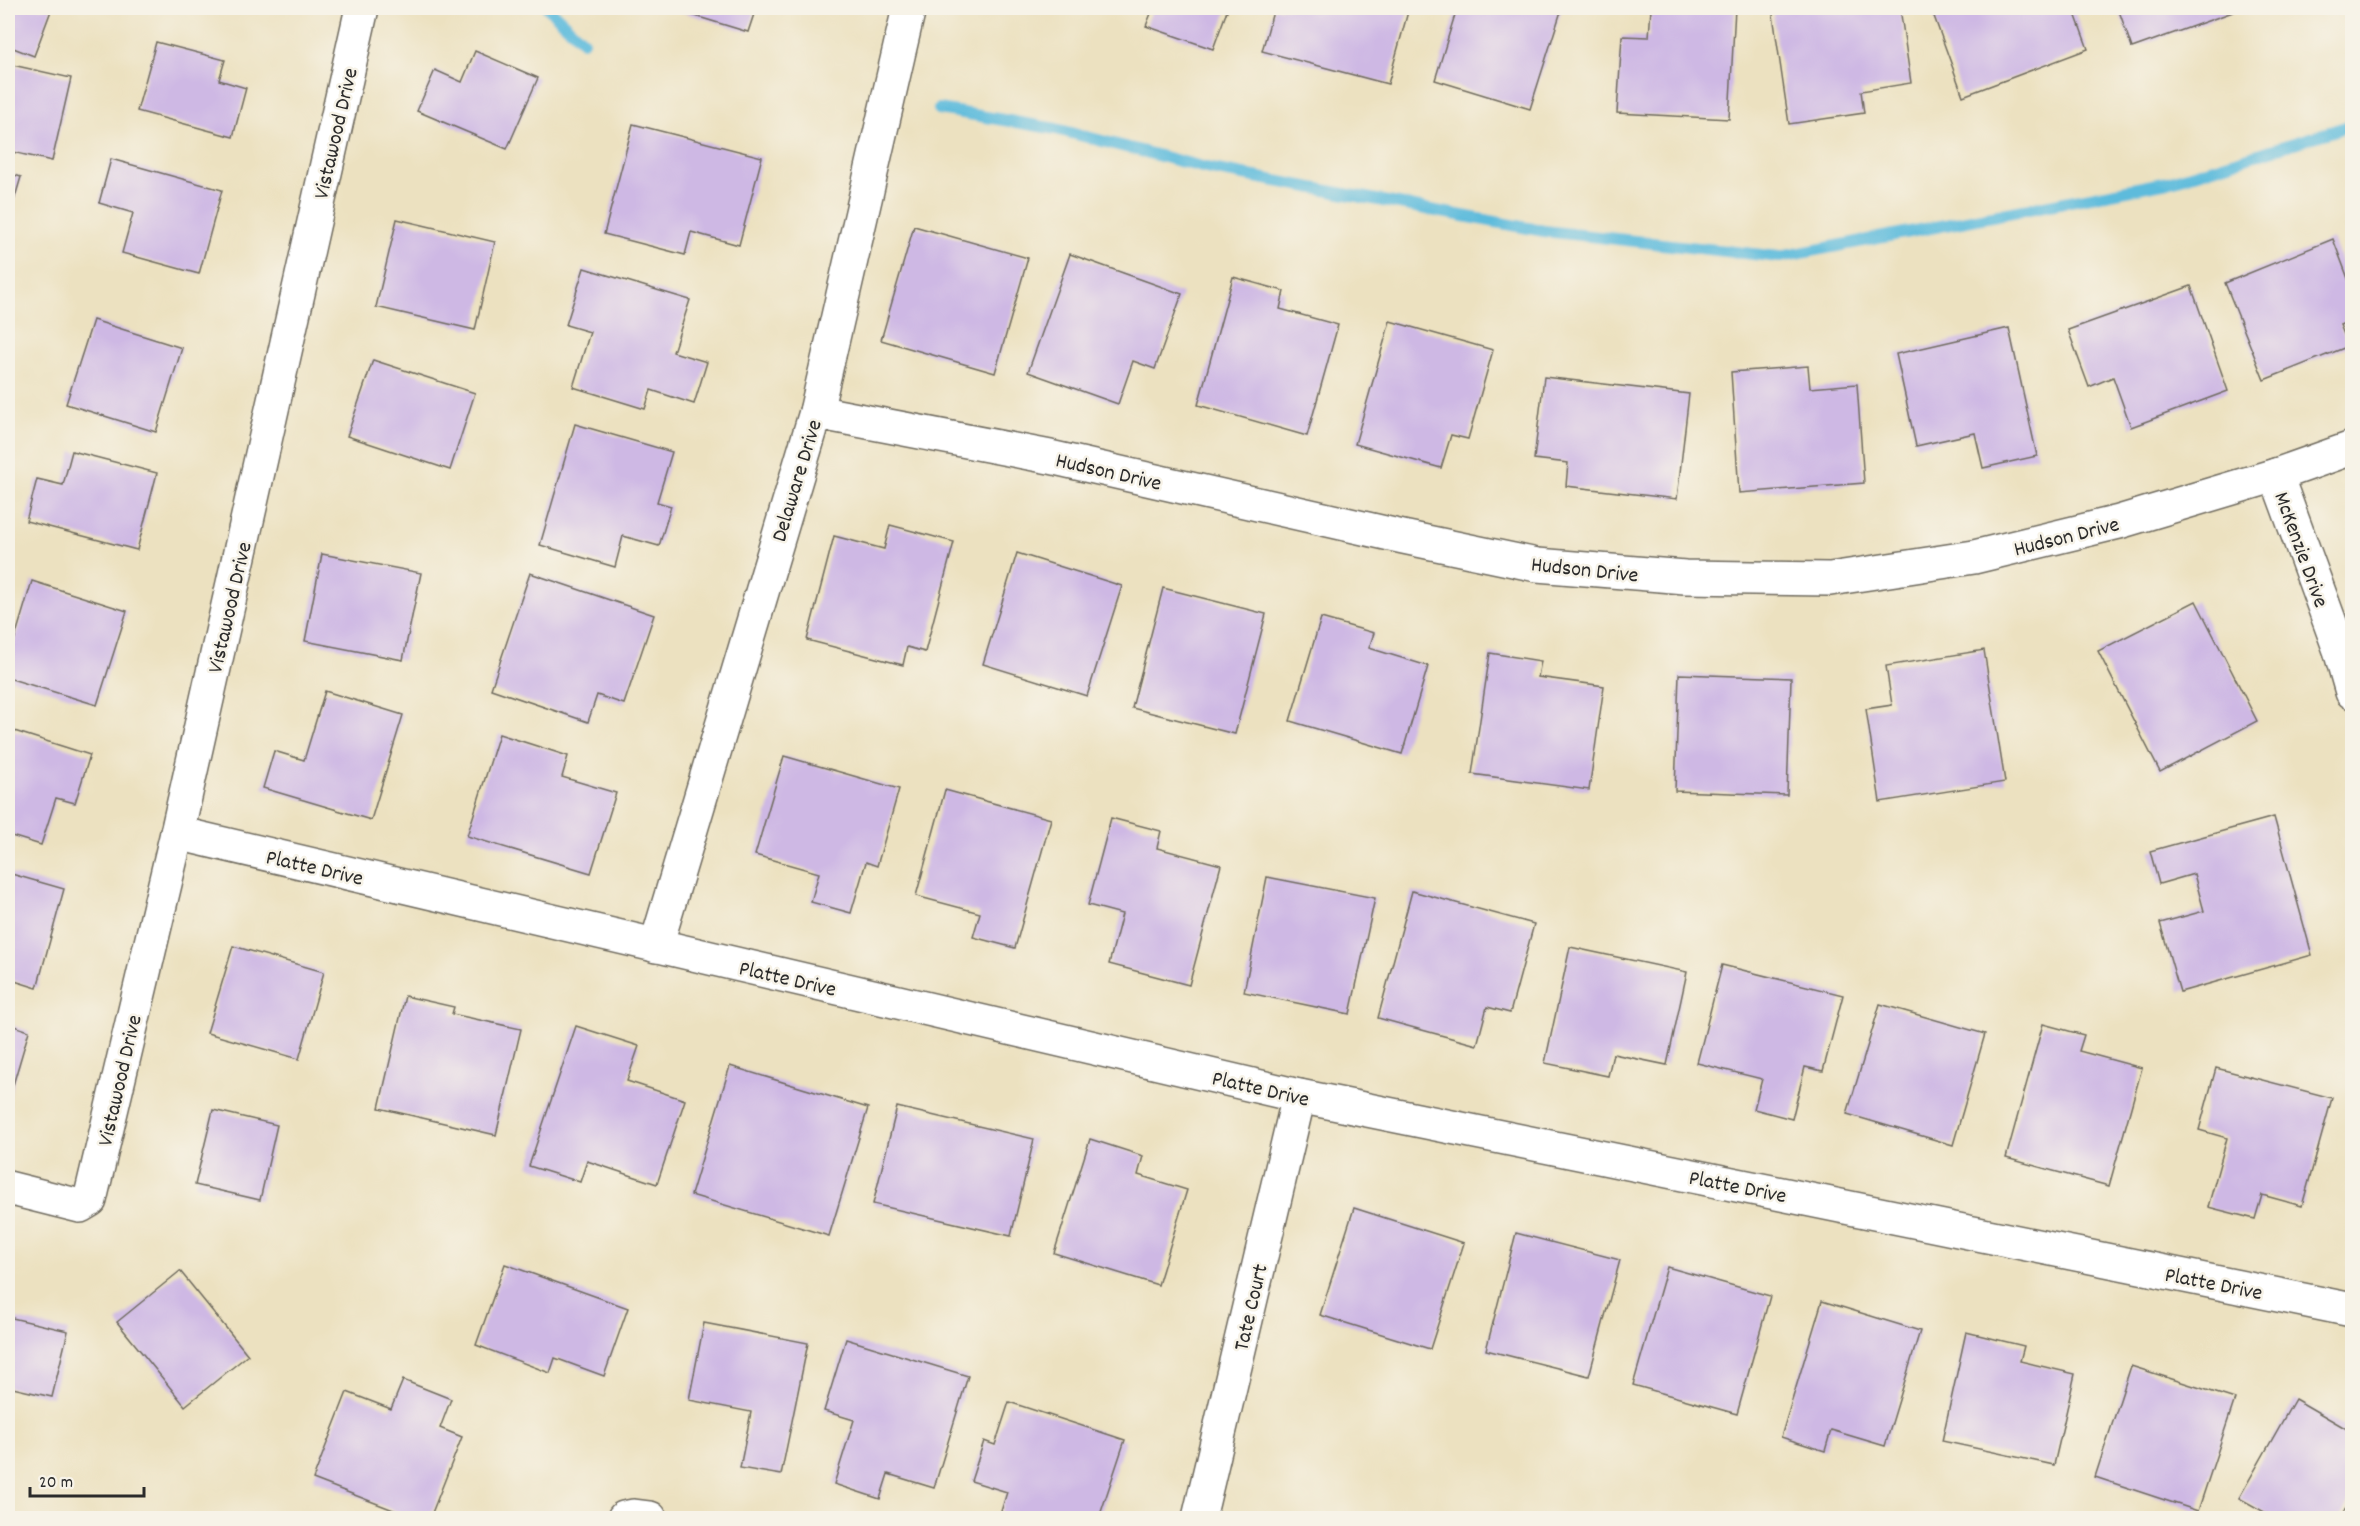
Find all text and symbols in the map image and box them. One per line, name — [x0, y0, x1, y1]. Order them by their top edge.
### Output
street label: Vistawood Drive — [307, 65, 368, 202]
street label: Delaware Drive — [765, 416, 832, 546]
street label: Hudson Drive — [1052, 446, 1164, 501]
street label: McKenzie Drive — [2264, 488, 2335, 612]
street label: Hudson Drive — [2011, 510, 2123, 566]
street label: Vistawood Drive — [201, 539, 262, 676]
street label: Hudson Drive — [1529, 550, 1640, 593]
street label: Platte Drive — [263, 843, 366, 896]
street label: Platte Drive — [736, 954, 839, 1007]
street label: Vistawood Drive — [91, 1012, 152, 1149]
street label: Platte Drive — [1209, 1064, 1312, 1117]
street label: Platte Drive — [1686, 1164, 1789, 1213]
street label: Tate Court — [1227, 1261, 1277, 1354]
street label: Platte Drive — [2162, 1261, 2265, 1310]
scale bar — [30, 1460, 144, 1498]
text: 20 m — [39, 1471, 73, 1496]

